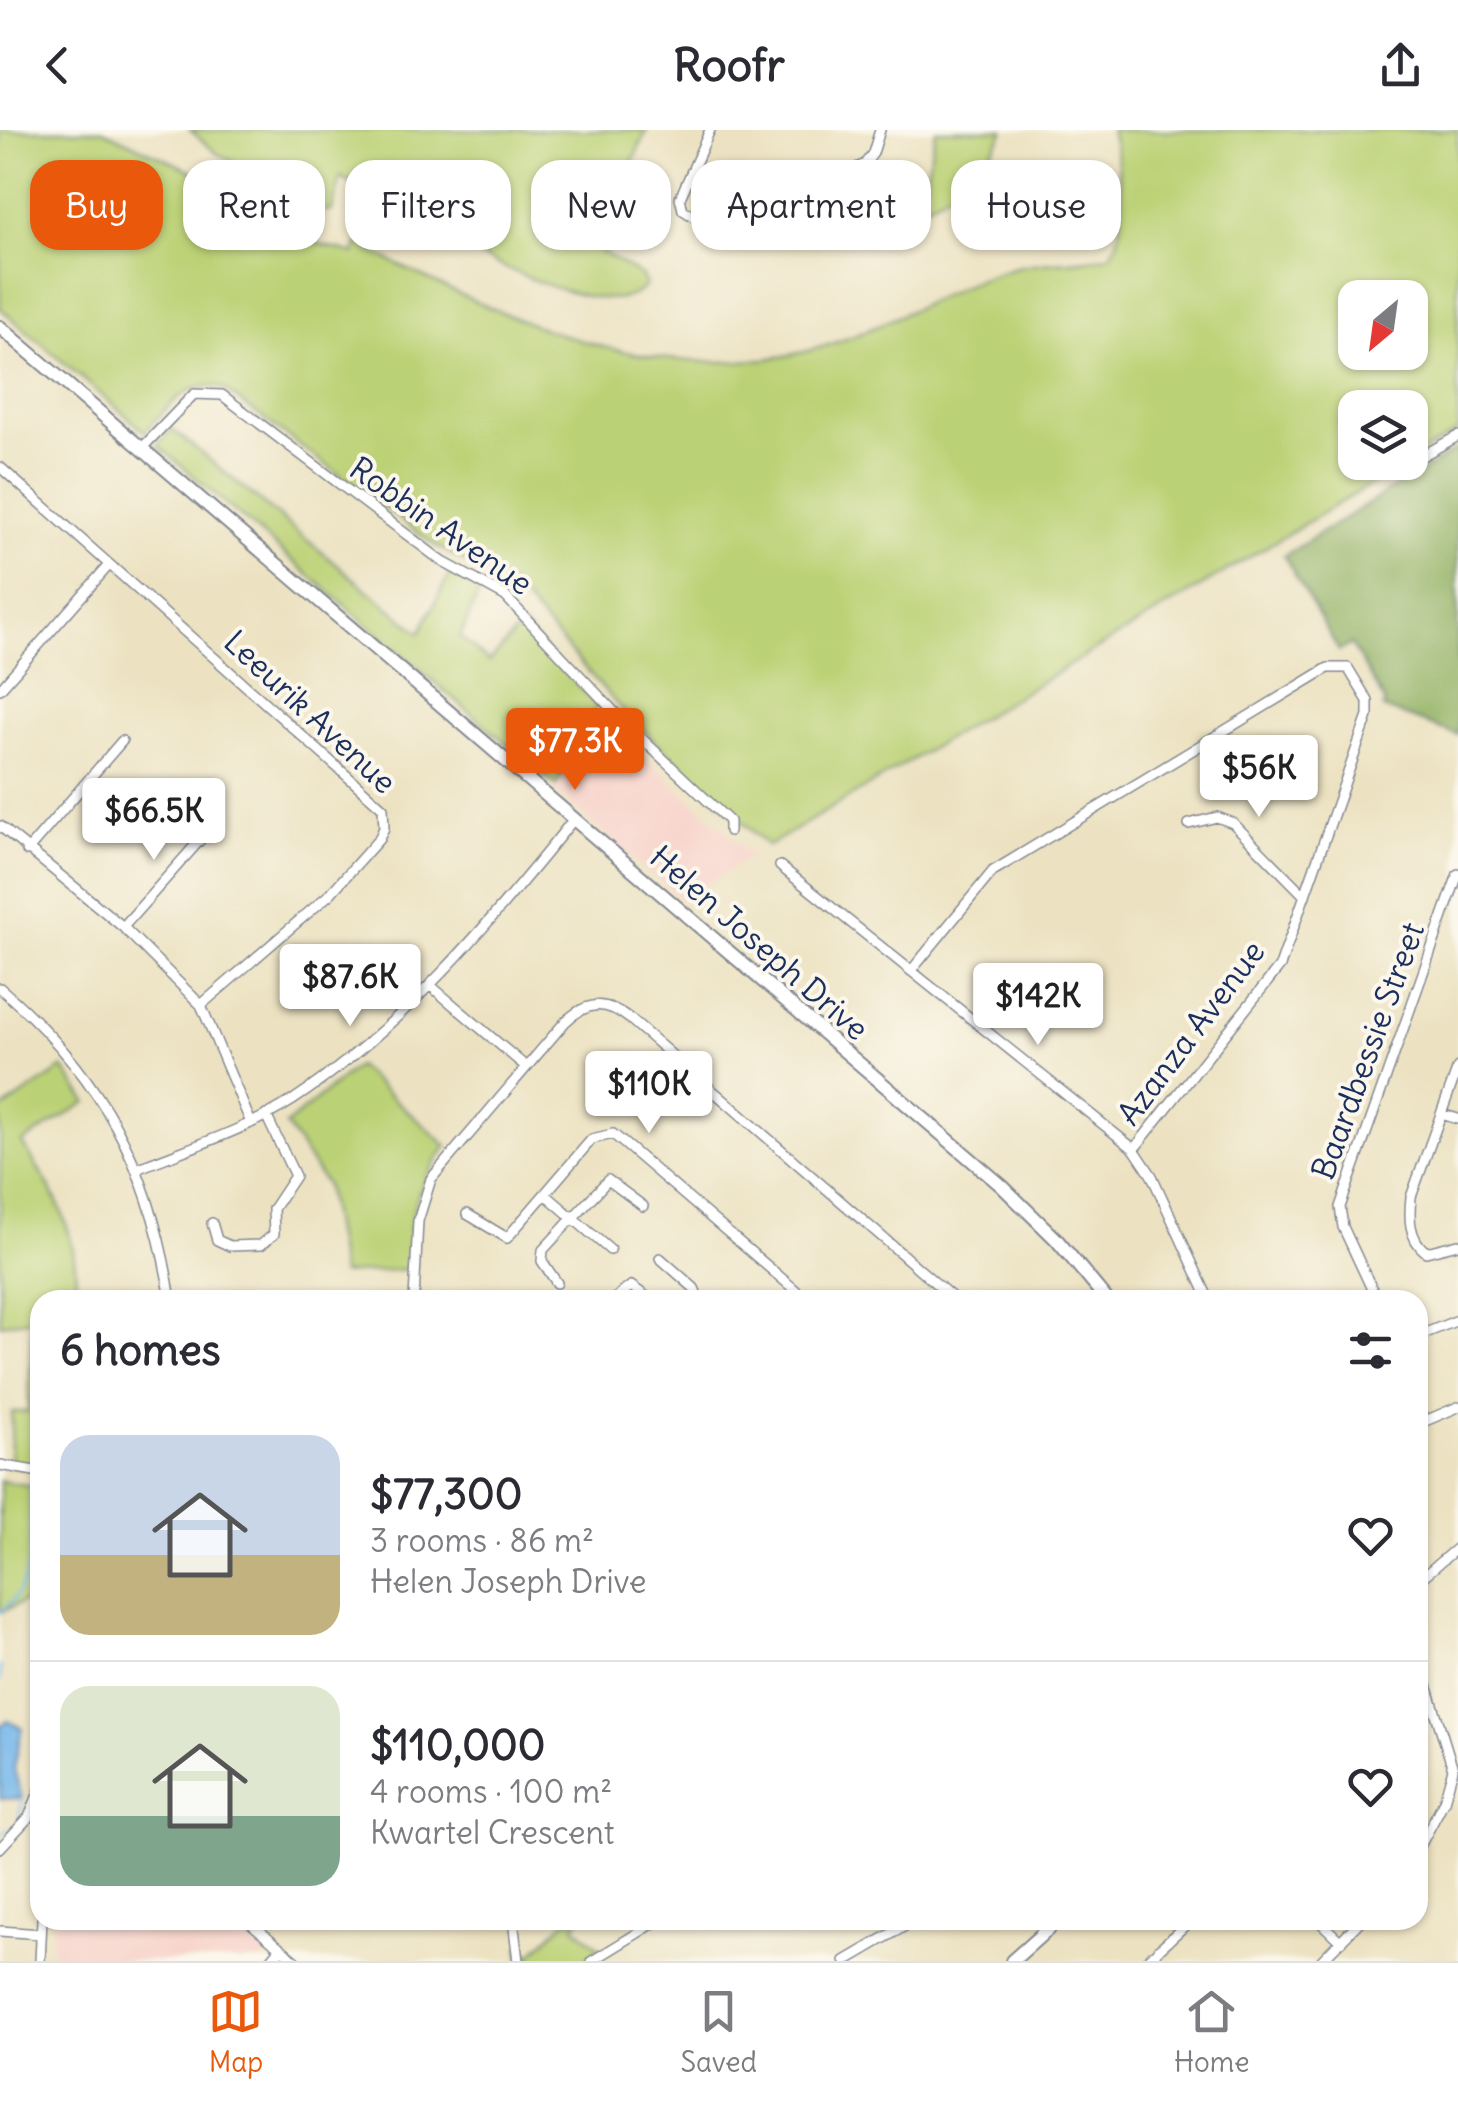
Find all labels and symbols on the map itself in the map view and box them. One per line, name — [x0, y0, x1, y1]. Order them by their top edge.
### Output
north arrow — [1338, 280, 1428, 370]
street label: Robbin Avenue — [342, 447, 541, 604]
street label: Leeurik Avenue — [216, 621, 405, 802]
pin: $77.3K — [494, 708, 656, 793]
pin: $56K — [1200, 735, 1318, 820]
pin: $66.5K — [73, 778, 235, 863]
street label: Helen Joseph Drive — [642, 836, 877, 1049]
street label: Baardbessie Street — [1302, 917, 1433, 1185]
street label: Azanza Avenue — [1108, 932, 1273, 1133]
pin: $87.6K — [269, 944, 431, 1029]
pin: $142K — [968, 963, 1108, 1048]
pin: $110K — [579, 1051, 719, 1136]

